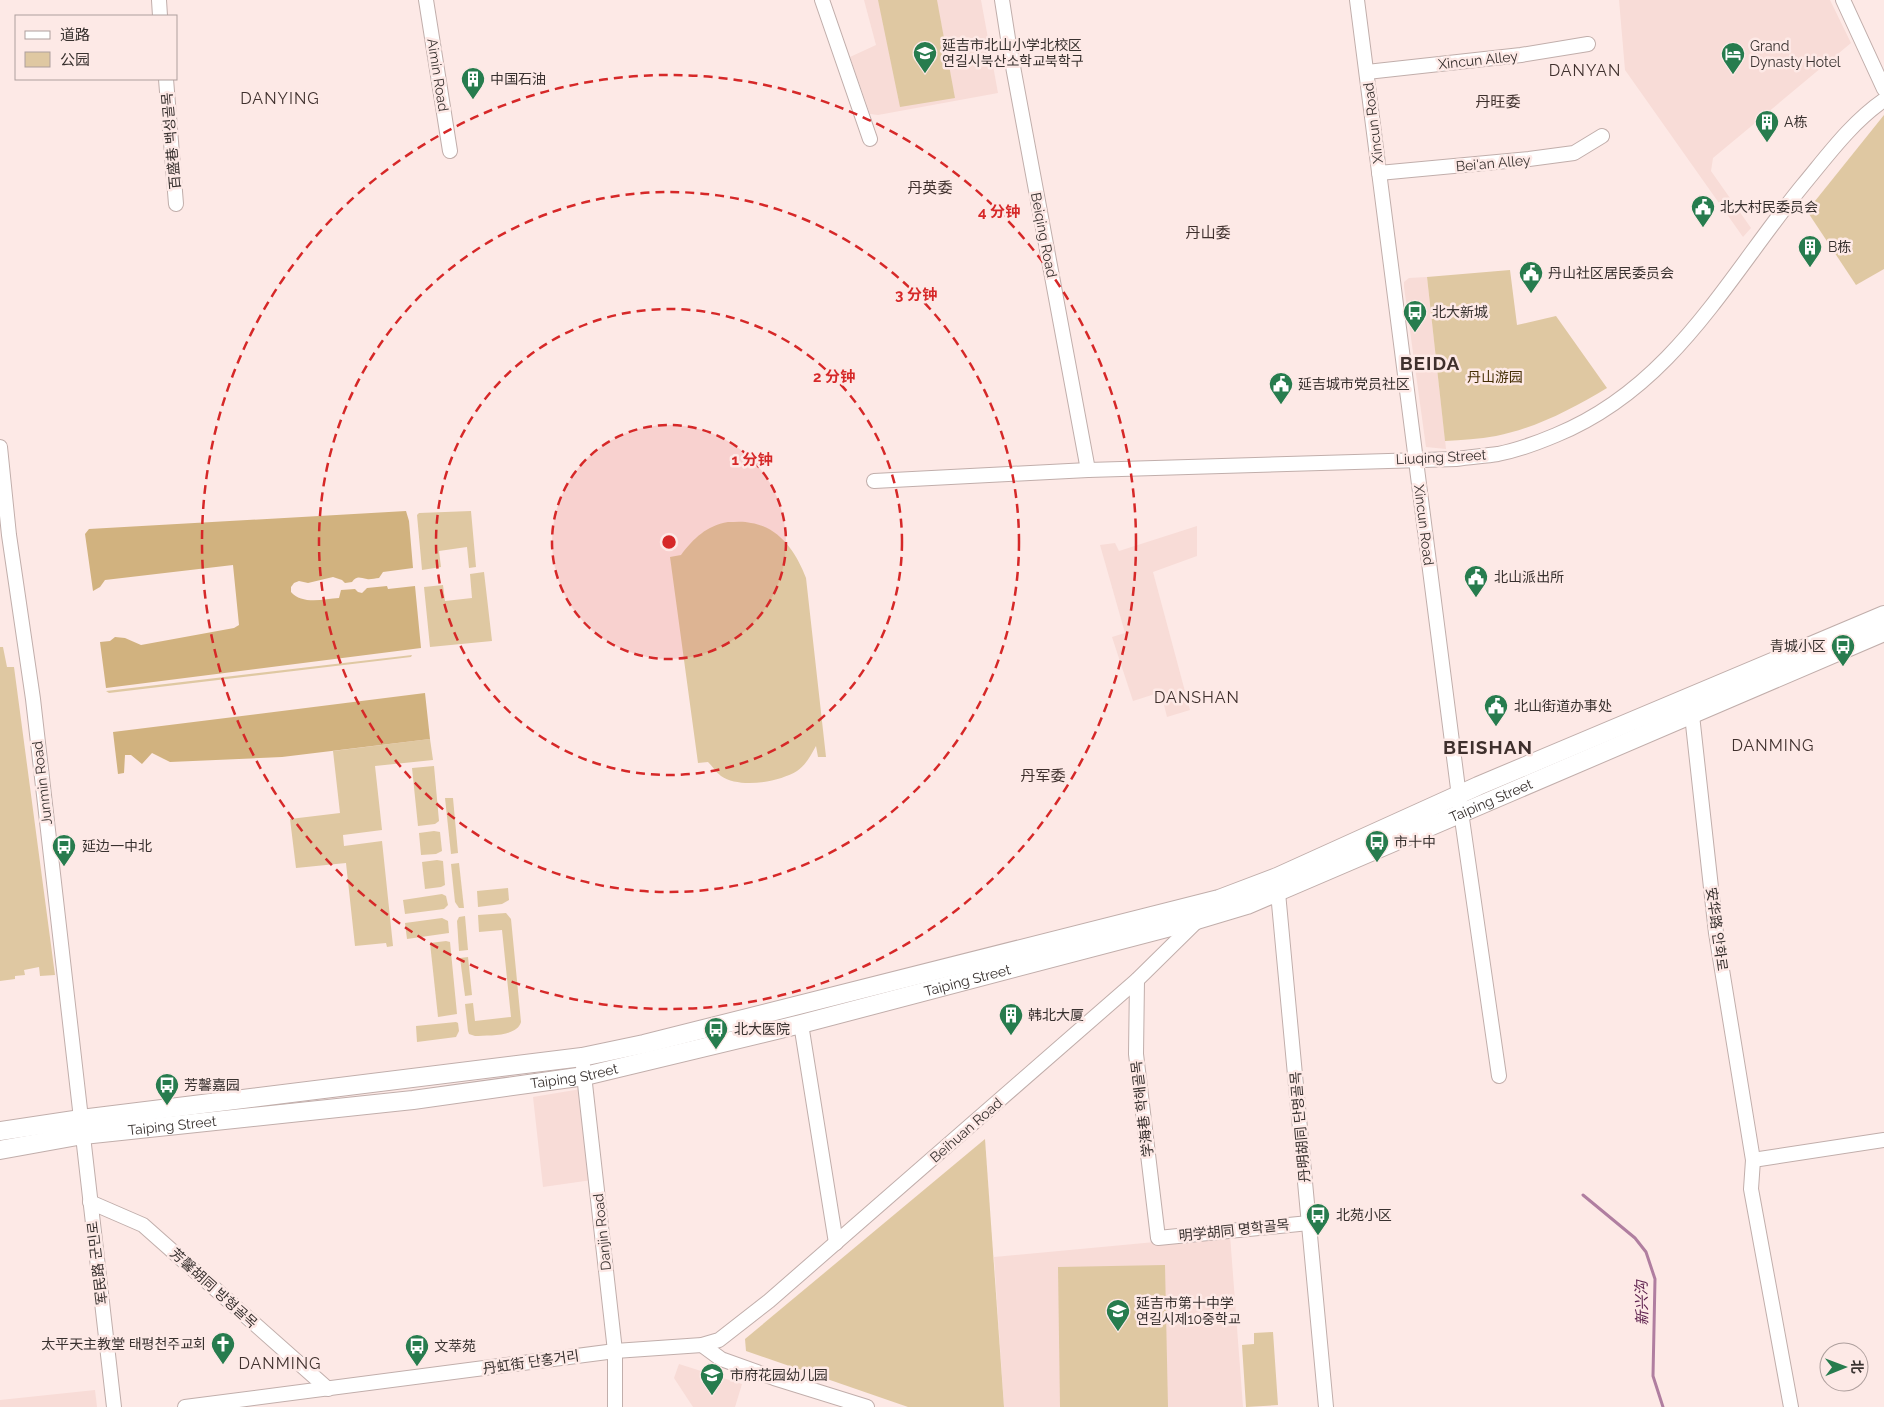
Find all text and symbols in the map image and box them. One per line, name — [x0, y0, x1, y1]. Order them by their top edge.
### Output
legend — [15, 15, 178, 80]
text: 道路 — [60, 26, 90, 44]
street label: Aimin Road — [424, 37, 452, 113]
place label: 延吉市北山小学北校区 연길시북산소학교북학구 — [942, 37, 1084, 69]
place label: Grand Dynasty Hotel — [1750, 38, 1841, 70]
school or university icon: 延吉市北山小学北校区 연길시북산소학교북학구 — [912, 40, 938, 74]
hotel icon: Grand Dynasty Hotel — [1720, 41, 1746, 75]
street label: Xincun Alley — [1437, 48, 1519, 72]
text: 公园 — [60, 51, 90, 69]
district label: DANYAN — [1549, 61, 1621, 80]
building icon: 中国石油 — [460, 66, 486, 100]
place label: 中国石油 — [490, 71, 546, 87]
street label: Xincun Road — [1360, 82, 1386, 164]
district label: DANYING — [240, 89, 320, 108]
street label: 百盛巷 백성골목 — [159, 92, 183, 190]
district label: 丹旺委 — [1475, 93, 1521, 111]
building icon: A栋 — [1754, 109, 1780, 143]
place label: A栋 — [1784, 114, 1807, 130]
street label: Bei'an Alley — [1455, 152, 1531, 174]
district label: 丹英委 — [907, 179, 953, 197]
street label: Beiqing Road — [1028, 191, 1060, 279]
public building icon: 北大村民委员会 — [1690, 194, 1716, 228]
place label: 北大村民委员会 — [1720, 199, 1818, 215]
text: 4 分钟 — [978, 203, 1020, 221]
district label: 丹山委 — [1185, 224, 1231, 242]
building icon: B栋 — [1797, 234, 1823, 268]
place label: B栋 — [1828, 239, 1851, 255]
public building icon: 丹山社区居民委员会 — [1518, 260, 1544, 294]
place label: 丹山社区居民委员会 — [1548, 265, 1674, 281]
text: 3 分钟 — [895, 286, 937, 304]
bus stop icon: 北大新城 — [1402, 299, 1428, 333]
place label: 北大新城 — [1432, 304, 1488, 320]
district label: BEIDA — [1400, 352, 1460, 374]
text: 2 分钟 — [813, 368, 855, 386]
park label: 丹山游园 — [1467, 369, 1523, 385]
public building icon: 延吉城市党员社区 — [1268, 371, 1294, 405]
place label: 延吉城市党员社区 — [1298, 376, 1410, 392]
street label: Liuqing Street — [1395, 447, 1487, 467]
text: 1 分钟 — [731, 451, 773, 469]
street label: Xincun Road — [1411, 484, 1437, 566]
centre of rings — [660, 533, 678, 551]
public building icon: 北山派出所 — [1463, 564, 1489, 598]
place label: 北山派出所 — [1494, 569, 1564, 585]
bus stop icon: 青城小区 — [1830, 633, 1856, 667]
place label: 青城小区 — [1770, 638, 1826, 654]
district label: DANSHAN — [1154, 688, 1240, 707]
public building icon: 北山街道办事处 — [1483, 693, 1509, 727]
place label: 北山街道办事处 — [1514, 698, 1612, 714]
district label: BEISHAN — [1443, 736, 1533, 758]
district label: DANMING — [1731, 736, 1815, 755]
street label: Junmin Road — [29, 740, 55, 826]
district label: 丹军委 — [1020, 767, 1066, 785]
street label: Taiping Street — [1447, 776, 1535, 825]
bus stop icon: 市十中 — [1364, 829, 1390, 863]
bus stop icon: 延边一中北 — [51, 833, 77, 867]
place label: 市十中 — [1394, 834, 1436, 850]
place label: 延边一中北 — [82, 838, 152, 854]
street label: 安华路 안화로 — [1703, 886, 1731, 972]
street label: Taiping Street — [922, 961, 1013, 999]
building icon: 韩北大厦 — [998, 1002, 1024, 1036]
place label: 韩北大厦 — [1028, 1007, 1084, 1023]
bus stop icon: 北大医院 — [703, 1016, 729, 1050]
place label: 北大医院 — [734, 1021, 790, 1037]
street label: Taiping Street — [529, 1060, 620, 1092]
street label: 学海巷 학해골목 — [1128, 1060, 1156, 1158]
street label: 丹明胡同 단명골목 — [1287, 1071, 1313, 1183]
bus stop icon: 芳馨嘉园 — [154, 1072, 180, 1106]
place label: 芳馨嘉园 — [184, 1077, 240, 1093]
street label: Beihuan Road — [927, 1094, 1005, 1166]
street label: Taiping Street — [127, 1113, 217, 1138]
street label: Danjin Road — [590, 1193, 614, 1271]
bus stop icon: 北苑小区 — [1305, 1202, 1331, 1236]
place label: 北苑小区 — [1336, 1207, 1392, 1223]
street label: 明学胡同 명학골목 — [1178, 1216, 1290, 1244]
street label: 军民路 군민로 — [84, 1220, 110, 1306]
street label: 芳馨胡同 방형골목 — [167, 1245, 261, 1331]
water label: 新兴沟 — [1633, 1278, 1651, 1326]
place label: 延吉市第十中学 연길시제10중학교 — [1136, 1295, 1241, 1327]
school or university icon: 延吉市第十中学 연길시제10중학교 — [1105, 1298, 1131, 1332]
church icon: 太平天主教堂 태평천주교회 — [210, 1331, 236, 1365]
bus stop icon: 文萃苑 — [404, 1333, 430, 1367]
place label: 太平天主教堂 태평천주교회 — [41, 1336, 206, 1352]
place label: 文萃苑 — [434, 1338, 476, 1354]
north arrow — [1819, 1342, 1869, 1392]
street label: 丹虹街 단홍거리 — [482, 1347, 580, 1377]
district label: DANMING — [238, 1354, 322, 1373]
text: 北 — [1849, 1360, 1865, 1374]
school or university icon: 市府花园幼儿园 — [699, 1362, 725, 1396]
place label: 市府花园幼儿园 — [730, 1367, 828, 1383]

